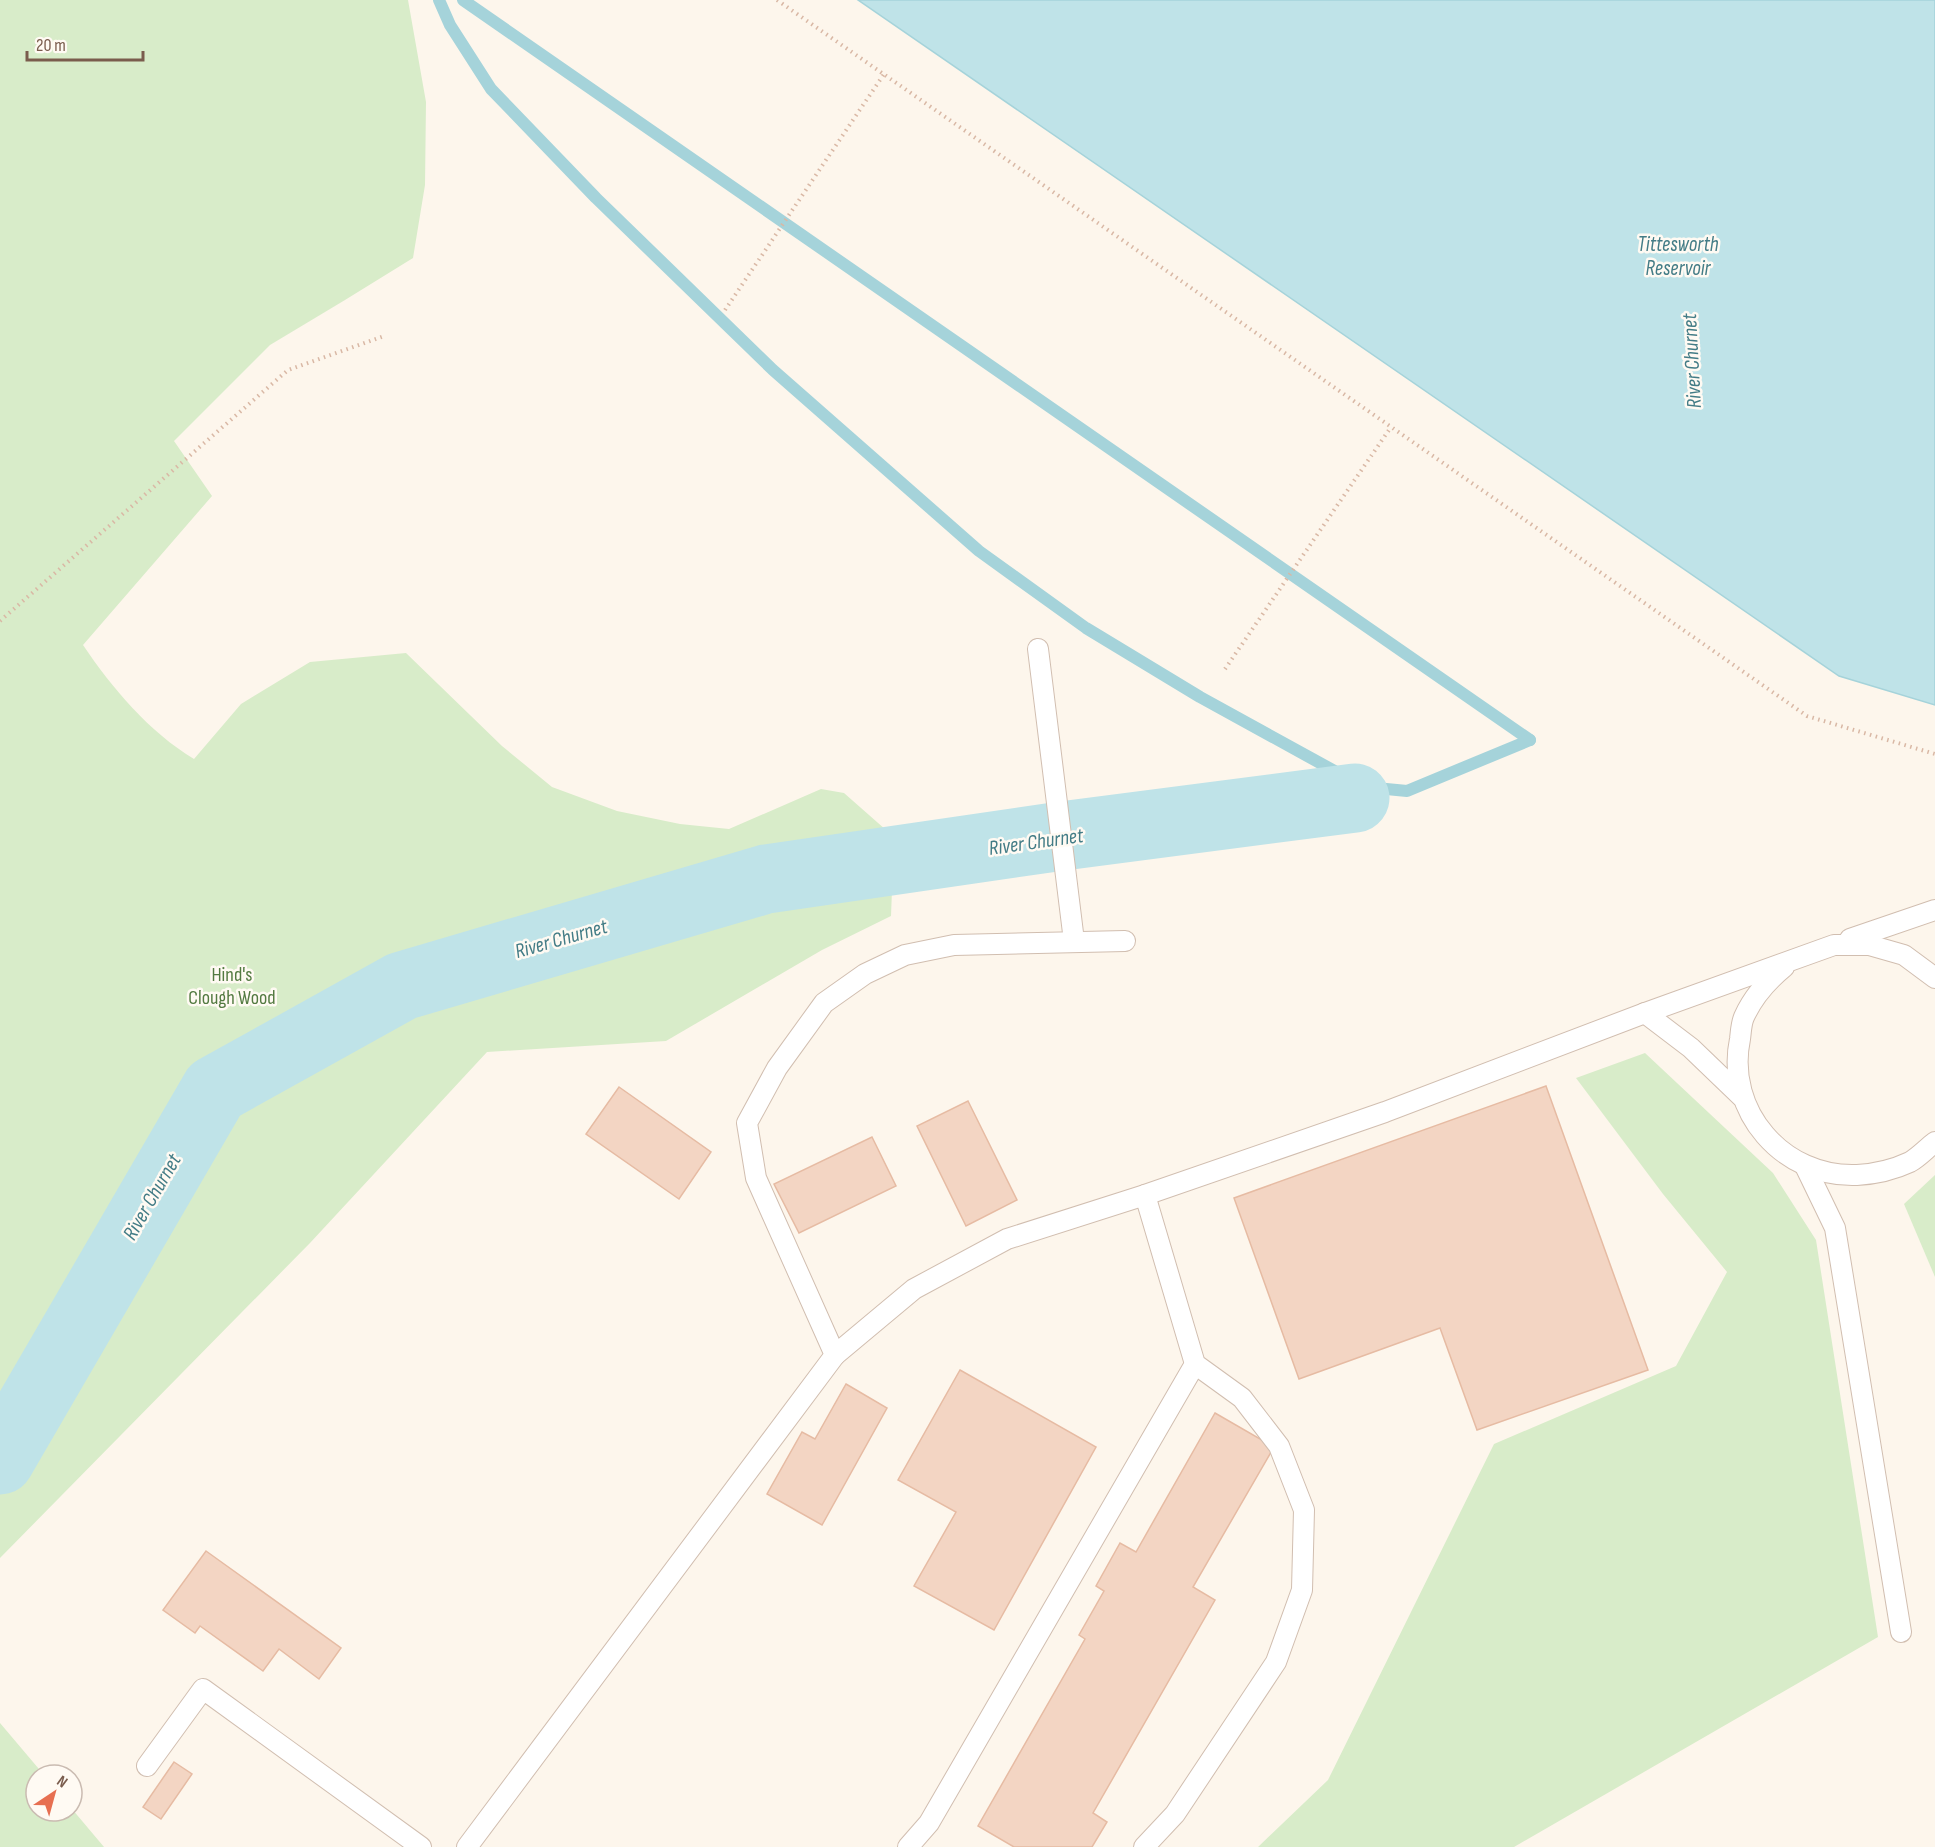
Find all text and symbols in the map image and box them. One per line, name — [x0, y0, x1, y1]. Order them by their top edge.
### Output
scale bar — [27, 24, 142, 62]
text: 20 m — [36, 35, 66, 56]
water label: Tittesworth Reservoir — [1637, 232, 1719, 281]
water label: River Churnet — [1677, 312, 1707, 409]
water label: River Churnet — [987, 823, 1085, 861]
water label: River Churnet — [512, 914, 611, 964]
park label: Hind's Clough Wood — [188, 963, 276, 1010]
water label: River Churnet — [117, 1149, 187, 1244]
north arrow — [24, 1763, 84, 1823]
text: N — [53, 1772, 71, 1792]

